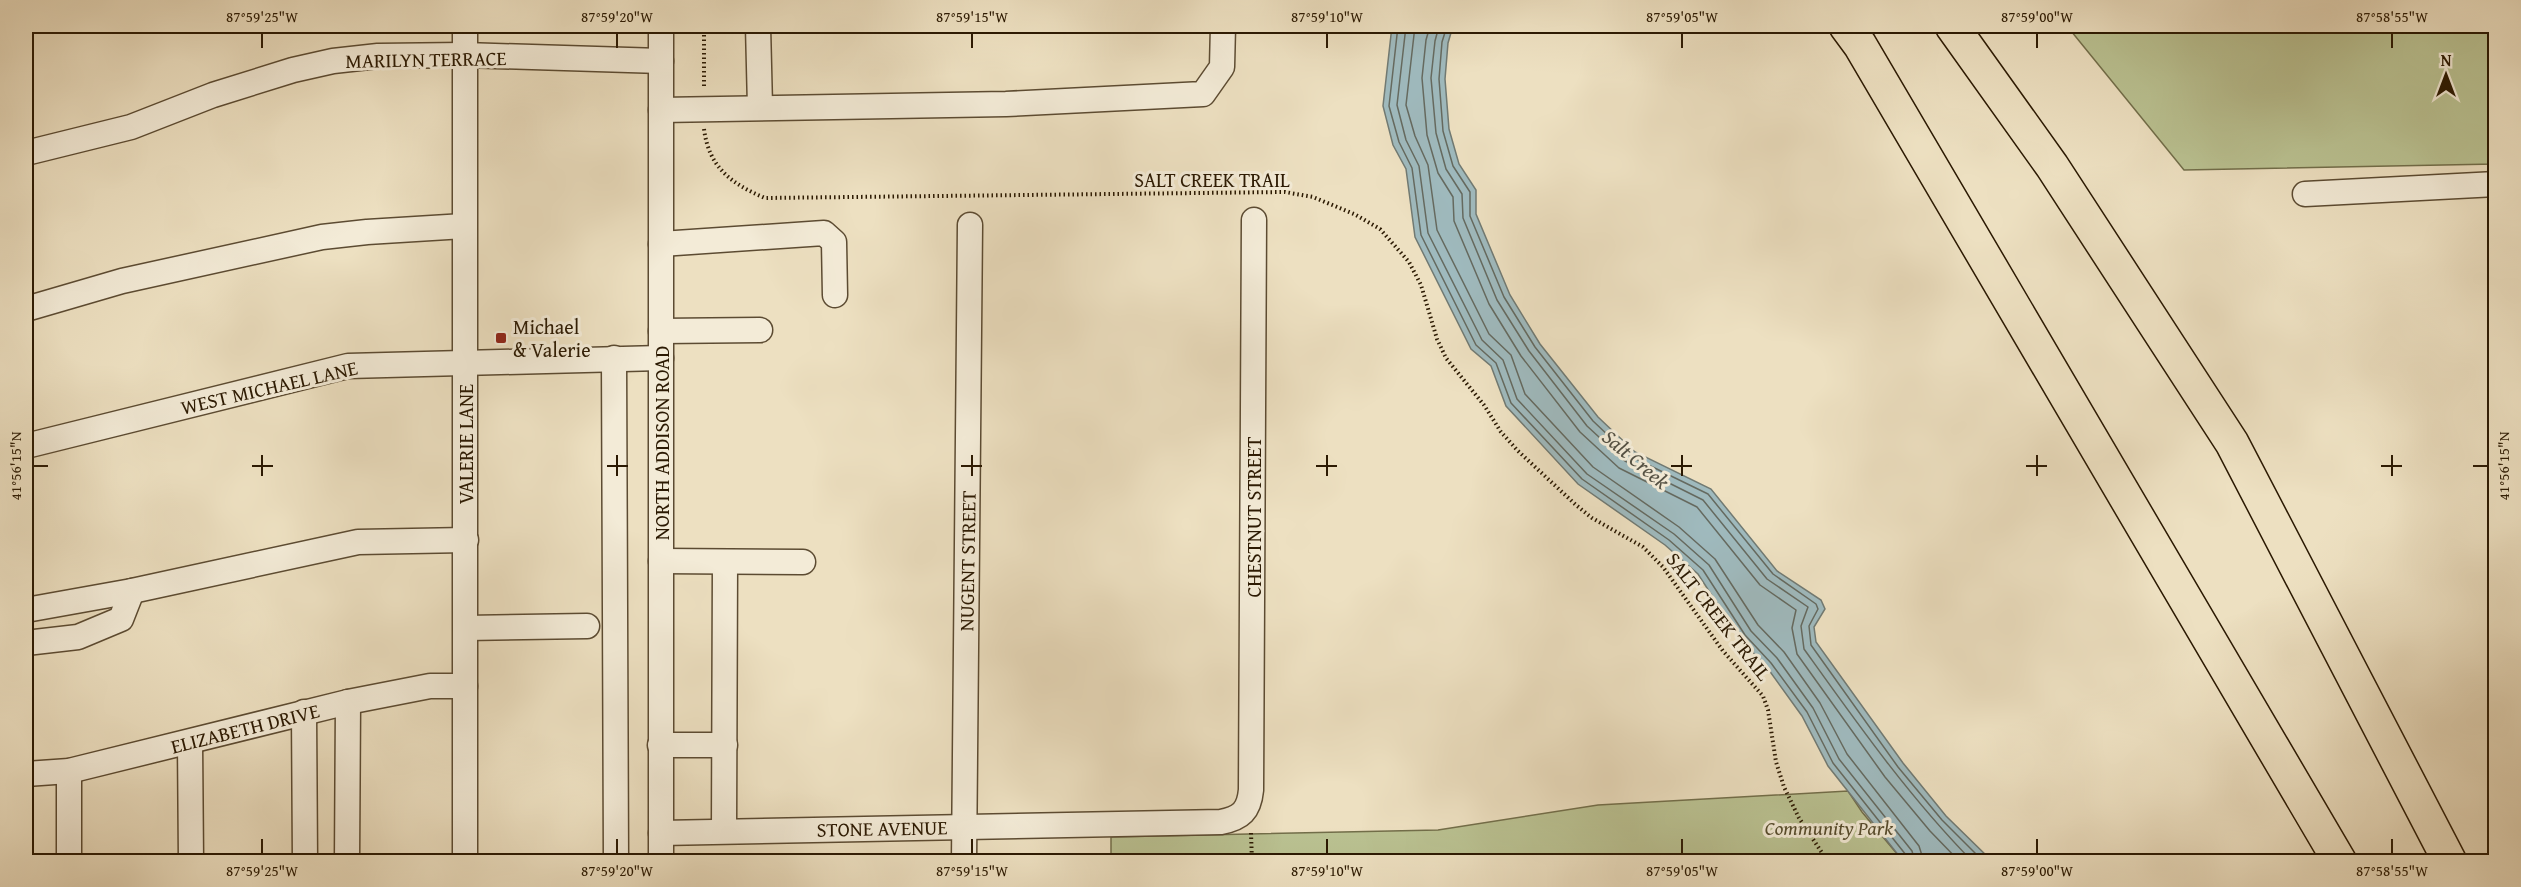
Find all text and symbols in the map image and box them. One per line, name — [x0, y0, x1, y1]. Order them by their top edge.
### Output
text: 87°59'25"W — [226, 6, 298, 27]
text: 87°59'20"W — [581, 6, 653, 27]
text: 87°59'15"W — [936, 6, 1008, 27]
text: 87°59'10"W — [1291, 6, 1363, 27]
text: 87°59'05"W — [1646, 6, 1718, 27]
text: 87°59'00"W — [2001, 6, 2073, 27]
text: 87°58'55"W — [2356, 6, 2428, 27]
street label: MARILYN TERRACE — [345, 43, 507, 75]
north arrow — [2416, 45, 2476, 105]
text: N — [2441, 48, 2452, 72]
street label: SALT CREEK TRAIL — [1134, 165, 1290, 194]
place label: Michael & Valerie — [513, 312, 591, 364]
marker: Michael & Valerie — [494, 331, 508, 345]
street label: NORTH ADDISON ROAD — [647, 346, 676, 540]
street label: WEST MICHAEL LANE — [178, 353, 360, 421]
street label: VALERIE LANE — [451, 384, 480, 504]
water label: Salt Creek — [1596, 422, 1677, 497]
text: 41°56'15"N — [5, 431, 26, 500]
text: 41°56'15"N — [2493, 431, 2514, 500]
street label: CHESTNUT STREET — [1239, 436, 1268, 598]
street label: NUGENT STREET — [951, 490, 983, 632]
street label: SALT CREEK TRAIL — [1660, 546, 1778, 686]
street label: ELIZABETH DRIVE — [168, 696, 322, 760]
street label: STONE AVENUE — [816, 812, 948, 844]
park label: Community Park — [1765, 813, 1894, 842]
text: 87°59'25"W — [226, 860, 298, 881]
text: 87°59'20"W — [581, 860, 653, 881]
text: 87°59'15"W — [936, 860, 1008, 881]
text: 87°59'10"W — [1291, 860, 1363, 881]
text: 87°59'05"W — [1646, 860, 1718, 881]
text: 87°59'00"W — [2001, 860, 2073, 881]
text: 87°58'55"W — [2356, 860, 2428, 881]

